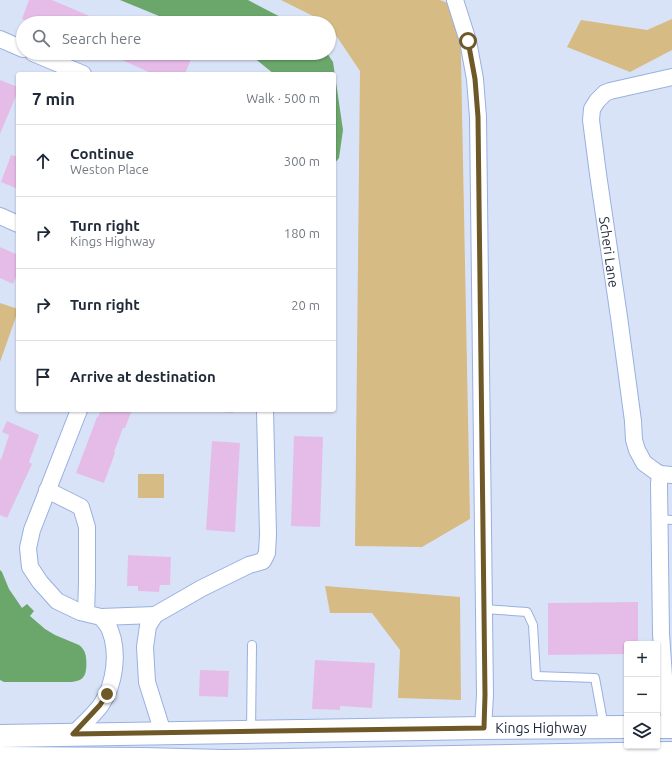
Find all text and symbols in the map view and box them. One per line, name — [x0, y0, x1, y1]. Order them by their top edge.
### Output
search box — [16, 16, 336, 60]
icon: search — [30, 27, 52, 49]
text: Search here — [62, 30, 141, 47]
route start — [459, 32, 477, 50]
text: 7 min — [32, 89, 75, 108]
text: Walk · 500 m — [246, 91, 320, 105]
text: Continue — [70, 145, 134, 162]
icon: ahead — [32, 150, 54, 172]
text: 300 m — [284, 154, 320, 168]
text: Weston Place — [70, 162, 149, 176]
street label: Scheri Lane — [596, 215, 622, 289]
text: Turn right — [70, 217, 140, 234]
icon: right — [32, 222, 54, 244]
text: 180 m — [284, 226, 320, 240]
text: Kings Highway — [70, 234, 155, 248]
icon: right — [32, 294, 54, 316]
text: Turn right — [70, 296, 140, 313]
text: 20 m — [291, 298, 320, 312]
icon: arrive — [32, 366, 54, 388]
text: Arrive at destination — [70, 368, 216, 385]
map controls — [624, 641, 660, 749]
button: + — [624, 641, 660, 677]
button: − — [624, 677, 660, 713]
route end — [98, 685, 116, 703]
button: layers — [624, 713, 660, 749]
street label: Kings Highway — [495, 720, 587, 736]

